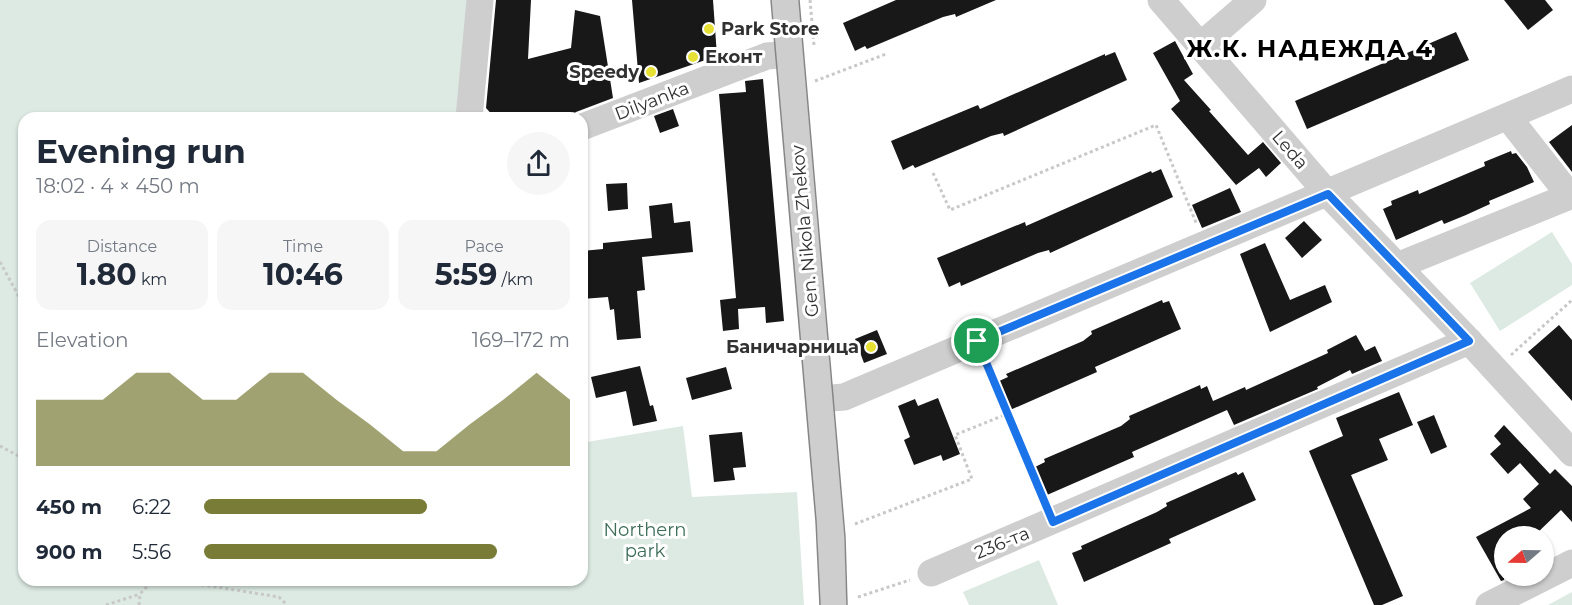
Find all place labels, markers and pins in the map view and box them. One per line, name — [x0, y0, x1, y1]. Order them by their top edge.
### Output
place label: Park Store — [721, 18, 819, 40]
marker: Park Store — [702, 22, 716, 36]
place label: Еконт — [705, 46, 763, 68]
marker: Еконт — [686, 50, 700, 64]
place label: Speedy — [569, 61, 639, 83]
marker: Speedy — [644, 65, 658, 79]
pin — [951, 315, 1002, 366]
place label: Баничарница — [726, 336, 859, 358]
marker: Баничарница — [864, 340, 878, 354]

